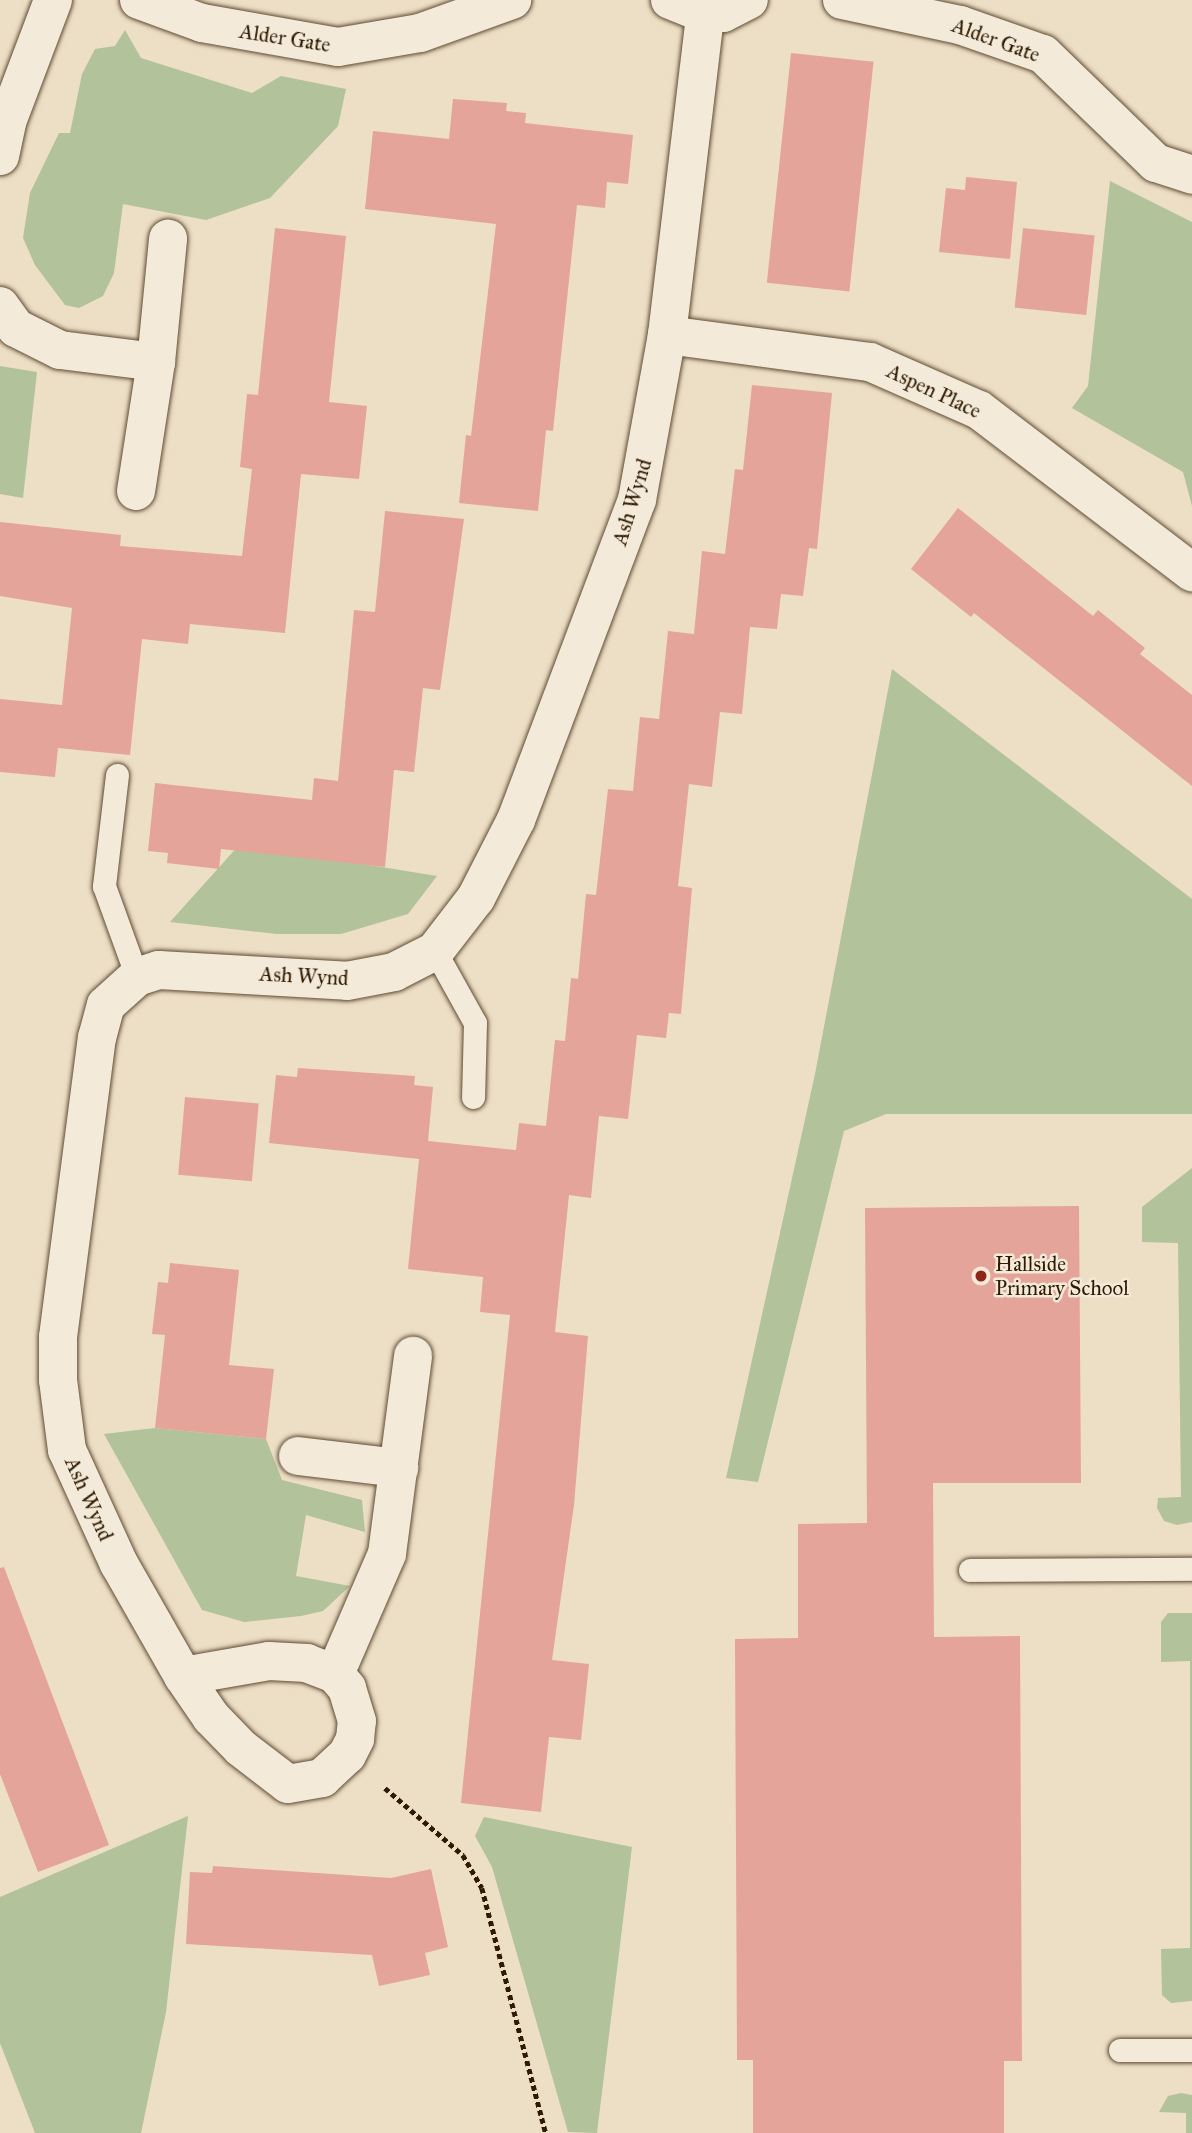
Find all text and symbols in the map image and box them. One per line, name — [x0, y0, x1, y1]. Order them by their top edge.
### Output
street label: Alder Gate — [949, 12, 1043, 68]
street label: Alder Gate — [238, 18, 332, 58]
street label: Aspen Place — [883, 358, 985, 424]
street label: Ash Wynd — [607, 456, 657, 548]
street label: Ash Wynd — [259, 961, 349, 991]
place label: Hallside Primary School — [995, 1251, 1129, 1301]
marker: Hallside Primary School — [973, 1268, 989, 1284]
street label: Ash Wynd — [59, 1453, 119, 1545]

